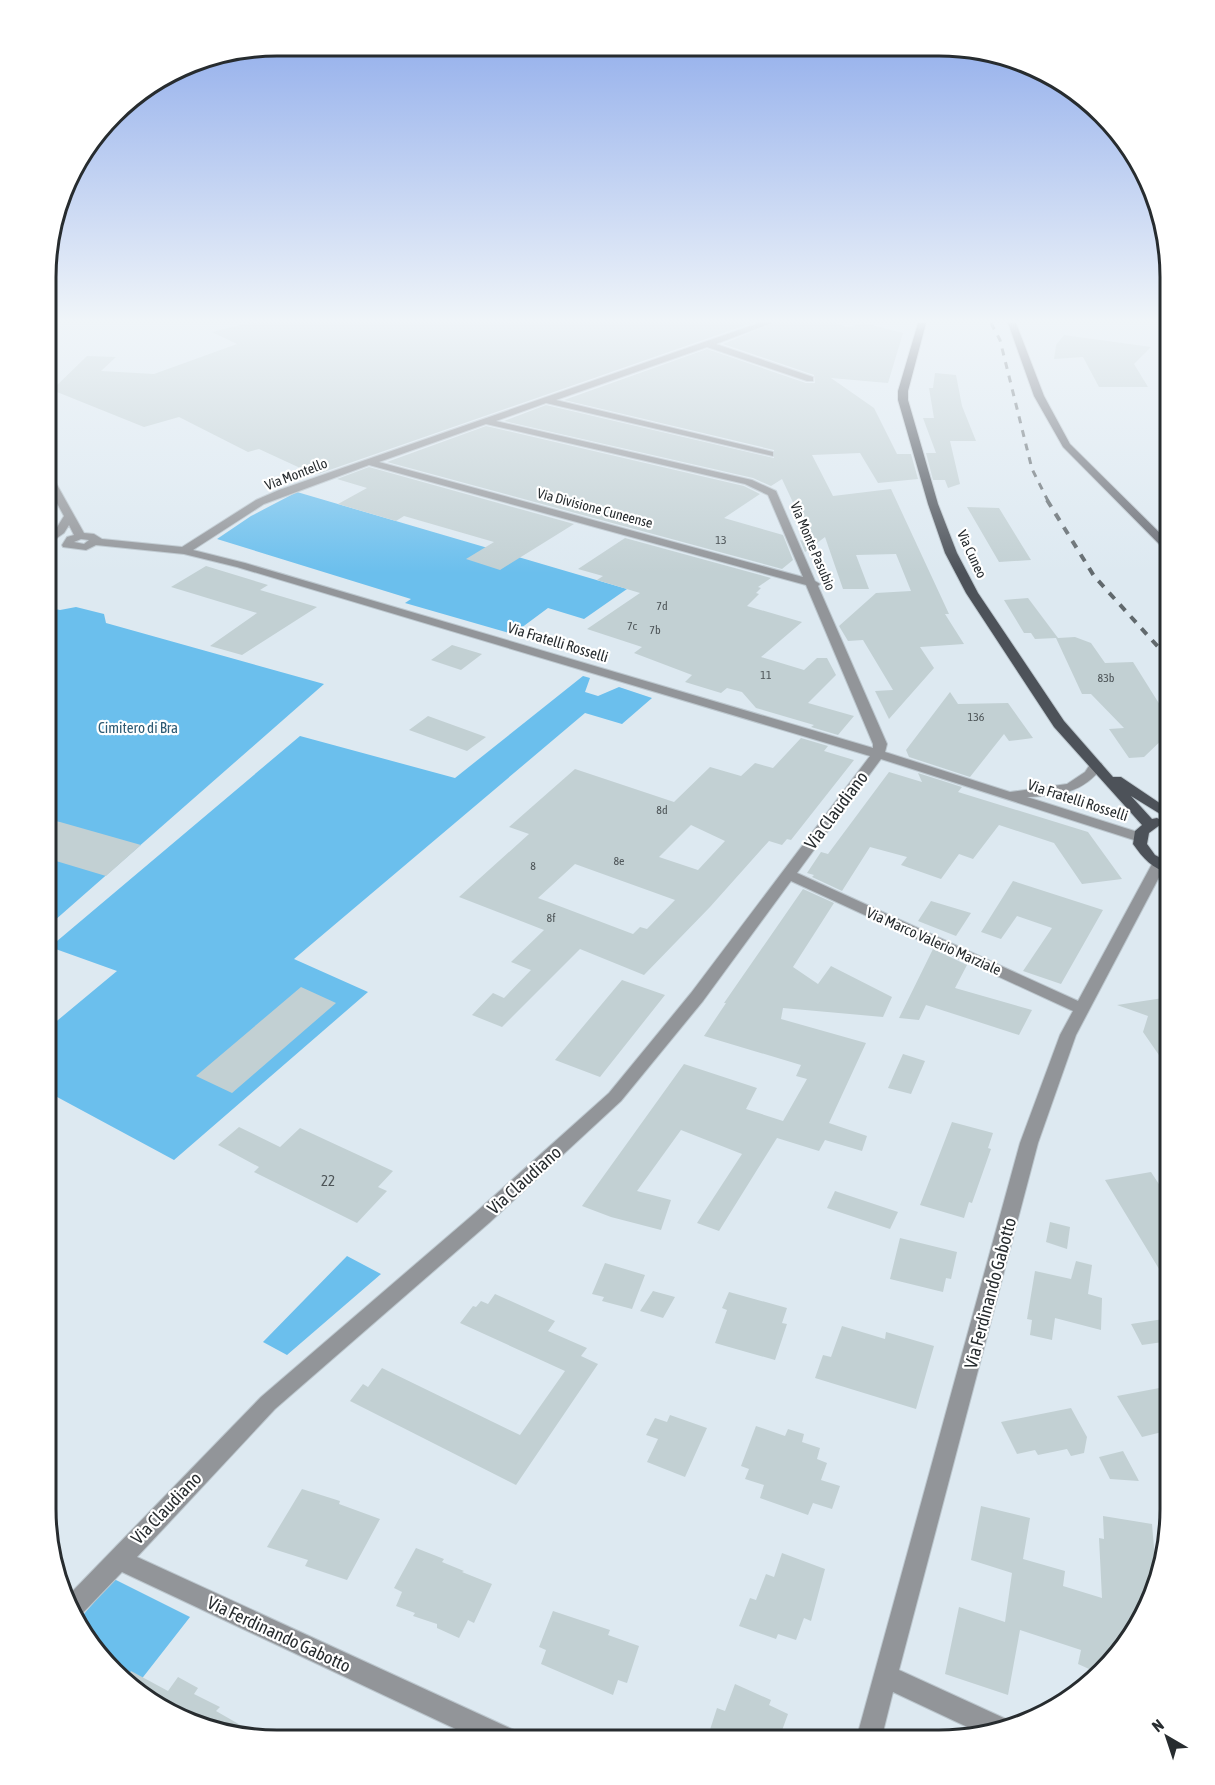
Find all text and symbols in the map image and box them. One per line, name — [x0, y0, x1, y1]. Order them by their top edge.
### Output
street label: Via Montello — [263, 455, 329, 493]
street label: Via Divisione Cuneense — [535, 485, 655, 531]
street label: Via Monte Pasubio — [787, 499, 839, 593]
street label: Via Cuneo — [954, 527, 990, 581]
house number: 13 — [715, 533, 727, 547]
house number: 7d — [656, 599, 668, 613]
street label: Via Fratelli Rosselli — [506, 619, 610, 665]
house number: 7c — [627, 619, 638, 633]
house number: 7b — [649, 623, 661, 637]
house number: 11 — [760, 668, 772, 682]
house number: 83b — [1098, 671, 1115, 685]
house number: 136 — [968, 710, 985, 724]
park label: Cimitero di Bra — [98, 719, 178, 736]
street label: Via Claudiano — [800, 767, 872, 853]
street label: Via Fratelli Rosselli — [1026, 776, 1130, 824]
house number: 8d — [656, 803, 668, 817]
house number: 8e — [613, 854, 625, 868]
house number: 8 — [530, 859, 536, 873]
street label: Via Marco Valerio Marziale — [864, 904, 1004, 978]
house number: 8f — [547, 911, 556, 925]
street label: Via Claudiano — [483, 1141, 565, 1219]
house number: 22 — [321, 1172, 335, 1189]
street label: Via Ferdinando Gabotto — [960, 1215, 1020, 1371]
street label: Via Claudiano — [127, 1468, 205, 1548]
street label: Via Ferdinando Gabotto — [204, 1592, 354, 1676]
north arrow — [1137, 1707, 1197, 1767]
text: N — [1148, 1715, 1167, 1735]

